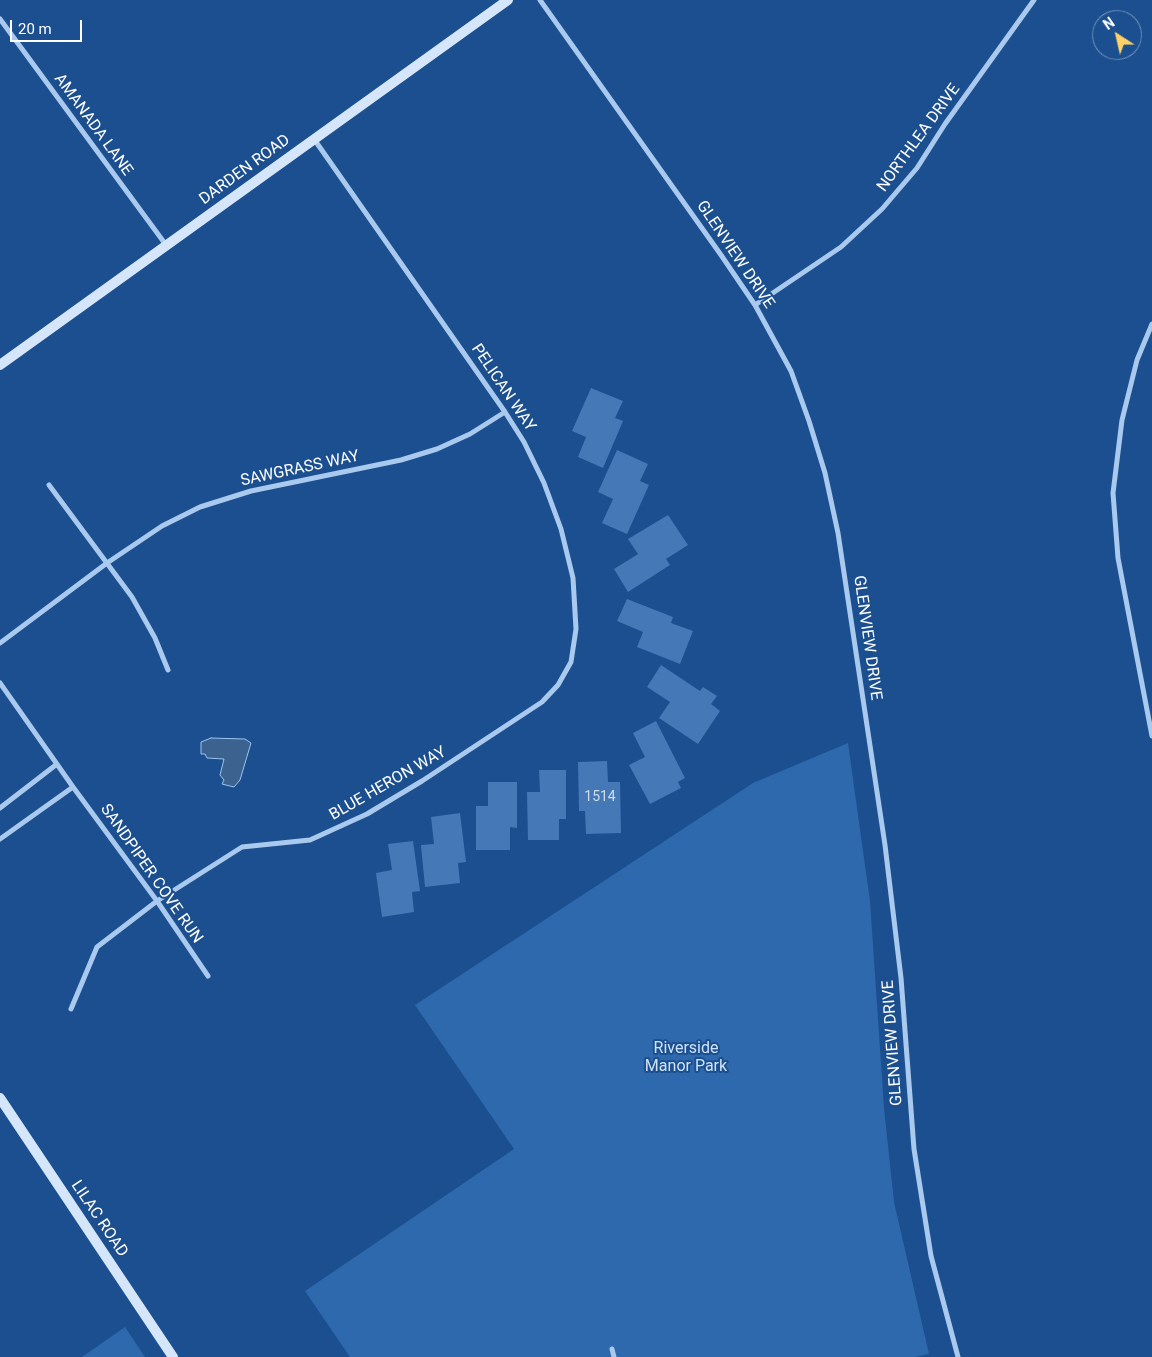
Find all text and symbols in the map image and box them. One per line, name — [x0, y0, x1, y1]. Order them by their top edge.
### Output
scale bar — [12, 10, 85, 42]
north arrow — [1092, 10, 1142, 60]
text: N — [1100, 14, 1118, 33]
text: 20 m — [18, 20, 52, 38]
street label: AMANADA LANE — [50, 70, 136, 180]
street label: NORTHLEA DRIVE — [873, 80, 965, 196]
street label: DARDEN ROAD — [196, 131, 294, 209]
street label: GLENVIEW DRIVE — [692, 197, 778, 313]
street label: PELICAN WAY — [467, 341, 539, 435]
street label: SAWGRASS WAY — [239, 447, 361, 491]
street label: GLENVIEW DRIVE — [849, 574, 885, 702]
street label: BLUE HERON WAY — [326, 743, 450, 825]
house number: 1514 — [584, 789, 616, 805]
street label: SANDPIPER COVE RUN — [96, 801, 206, 947]
street label: GLENVIEW DRIVE — [879, 980, 907, 1106]
park label: Riverside Manor Park — [645, 1039, 727, 1077]
street label: LILAC ROAD — [66, 1177, 132, 1261]

